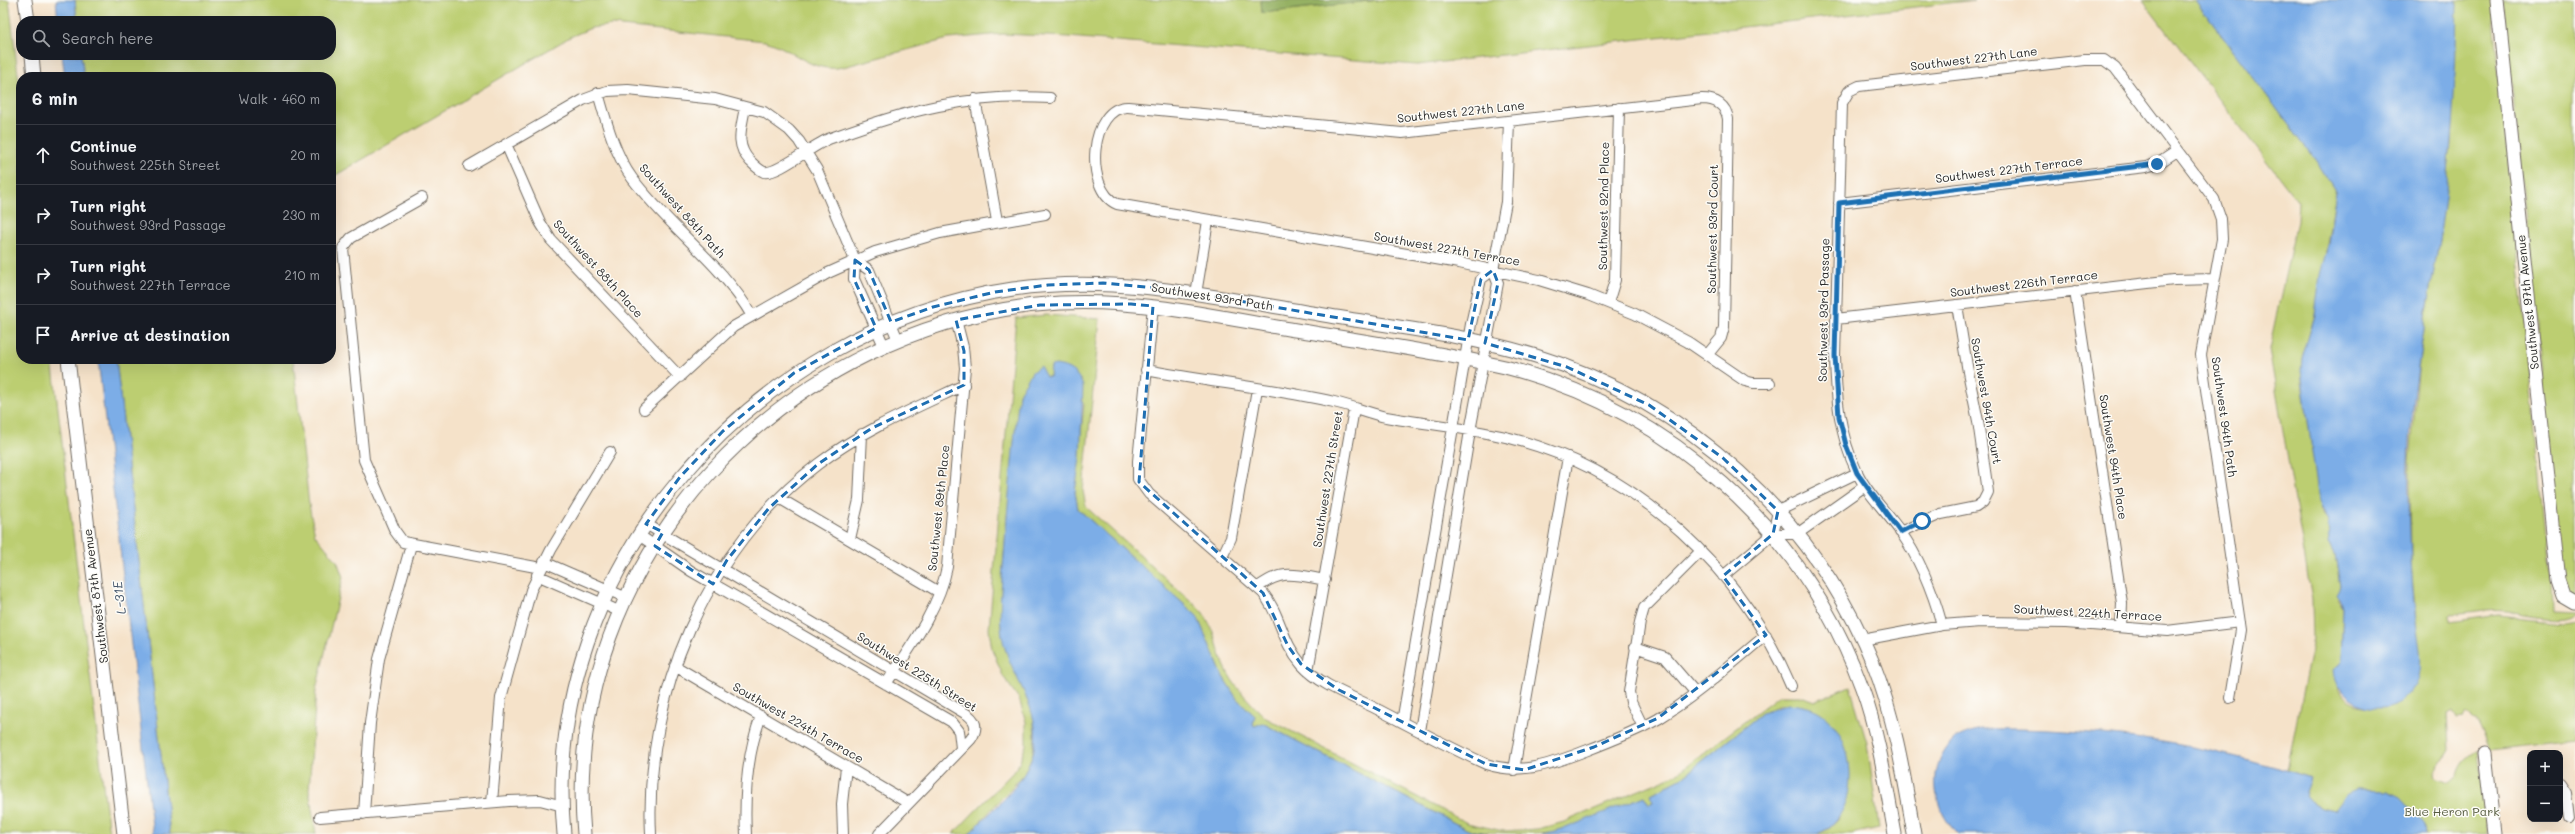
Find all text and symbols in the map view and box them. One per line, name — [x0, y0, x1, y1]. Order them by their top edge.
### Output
search box — [16, 16, 336, 60]
icon: search — [30, 27, 52, 49]
text: Search here — [62, 28, 153, 48]
street label: Southwest 227th Lane — [1909, 42, 2038, 74]
text: 6 min — [32, 87, 77, 109]
text: Walk · 460 m — [238, 90, 320, 107]
street label: Southwest 227th Lane — [1396, 96, 1525, 126]
text: Continue — [70, 136, 137, 156]
street label: Southwest 92nd Place — [1594, 142, 1612, 270]
icon: ahead — [32, 144, 54, 166]
text: 20 m — [290, 146, 320, 163]
street label: Southwest 227th Terrace — [1934, 152, 2083, 186]
route end — [2148, 155, 2166, 173]
text: Southwest 225th Street — [70, 156, 220, 173]
street label: Southwest 88th Path — [636, 160, 729, 261]
street label: Southwest 93rd Court — [1703, 164, 1721, 294]
text: Turn right — [70, 196, 147, 216]
icon: right — [32, 204, 54, 226]
text: 230 m — [283, 206, 320, 223]
text: Southwest 93rd Passage — [70, 216, 226, 233]
street label: Southwest 88th Place — [550, 216, 647, 321]
street label: Southwest 227th Terrace — [1373, 227, 1522, 269]
street label: Southwest 97th Avenue — [2512, 234, 2542, 370]
street label: Southwest 93rd Passage — [1814, 238, 1832, 382]
text: Turn right — [70, 256, 147, 276]
icon: right — [32, 264, 54, 286]
text: 210 m — [284, 266, 320, 283]
street label: Southwest 226th Terrace — [1949, 266, 2099, 300]
text: Southwest 227th Terrace — [70, 276, 231, 293]
street label: Southwest 93rd Path — [1150, 279, 1274, 314]
icon: arrive — [32, 324, 54, 346]
text: Arrive at destination — [70, 325, 230, 345]
street label: Southwest 94th Court — [1968, 337, 2006, 465]
street label: Southwest 94th Path — [2209, 356, 2241, 478]
street label: Southwest 94th Place — [2096, 393, 2132, 521]
street label: Southwest 227th Street — [1308, 409, 1346, 548]
street label: Southwest 89th Place — [923, 444, 953, 572]
route start — [1913, 512, 1931, 530]
street label: Southwest 87th Avenue — [79, 528, 111, 664]
water label: L-31E — [108, 580, 129, 616]
street label: Southwest 224th Terrace — [2013, 600, 2163, 624]
street label: Southwest 225th Street — [855, 628, 981, 715]
street label: Southwest 224th Terrace — [730, 678, 867, 766]
map controls — [2527, 750, 2563, 822]
button: + — [2527, 750, 2563, 786]
button: − — [2527, 786, 2563, 822]
park label: Blue Heron Park — [2404, 803, 2500, 819]

